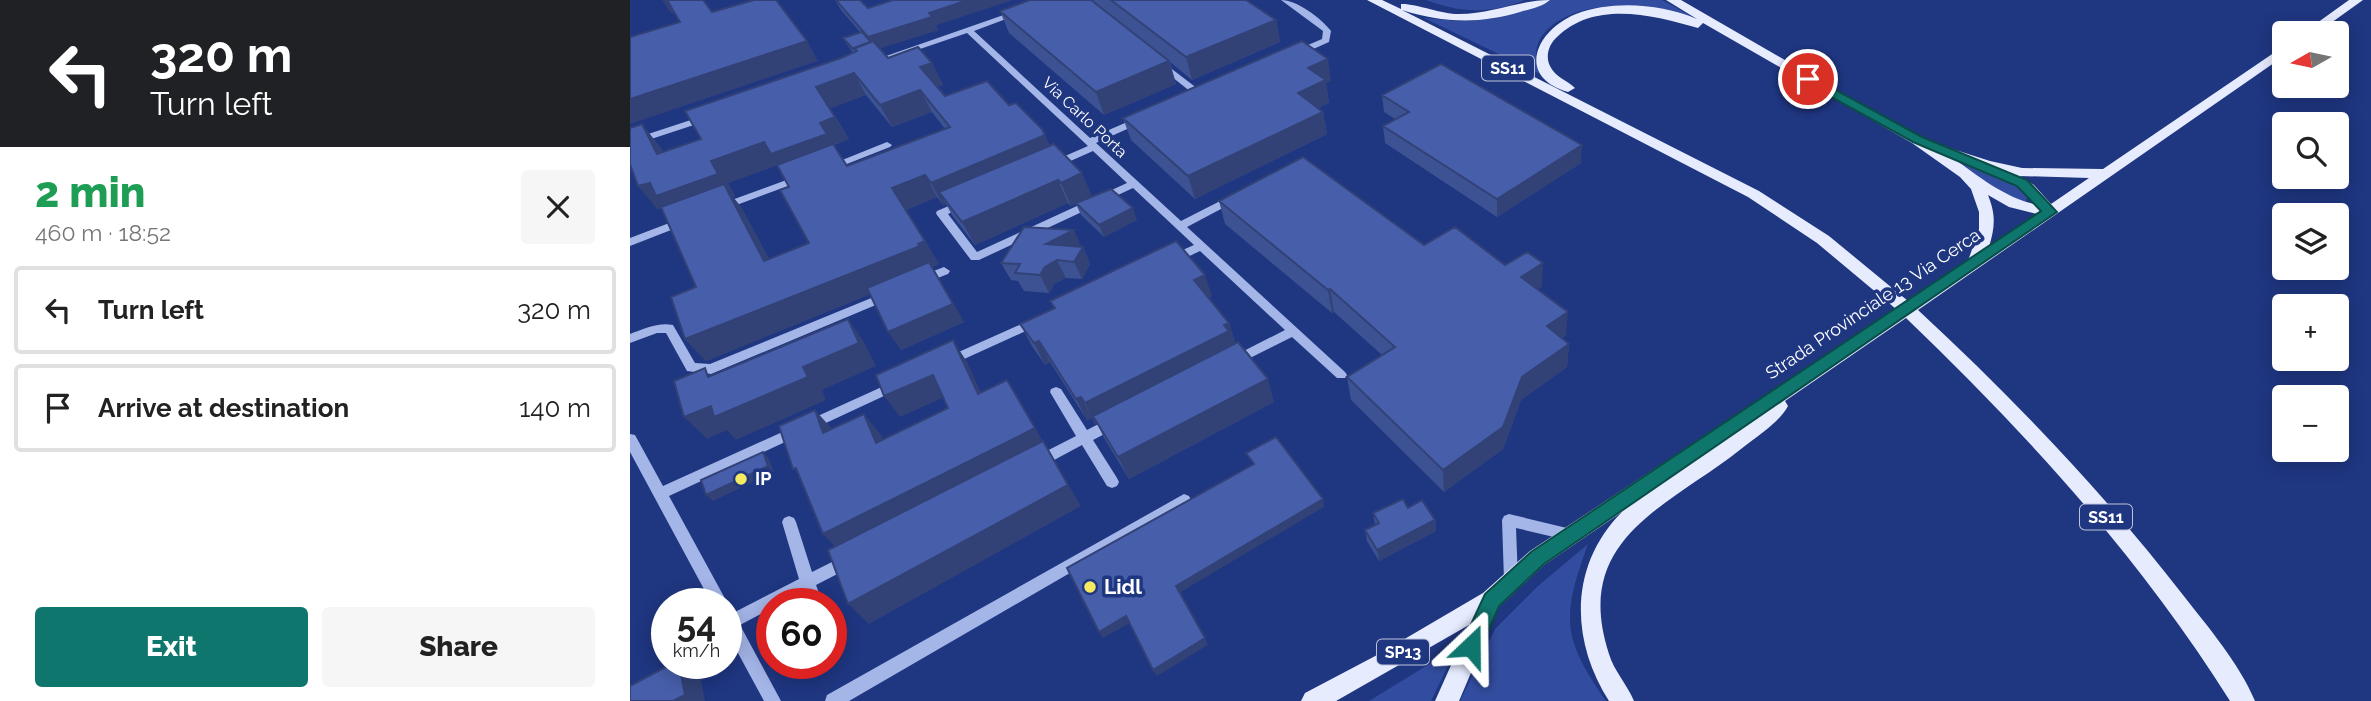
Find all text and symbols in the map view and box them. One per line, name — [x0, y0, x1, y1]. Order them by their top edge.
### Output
north arrow — [2272, 21, 2348, 98]
map controls — [2272, 21, 2349, 462]
text: 320 m — [150, 26, 292, 83]
icon: left — [35, 28, 126, 119]
pin — [1778, 49, 1838, 109]
road number: SS11 — [1482, 55, 1534, 80]
icon: arrive — [1789, 60, 1827, 98]
street label: Via Carlo Porta — [1038, 73, 1131, 162]
text: Turn left — [150, 85, 272, 122]
button: search — [2272, 112, 2349, 189]
text: 2 min — [35, 168, 145, 217]
button: close — [521, 170, 595, 244]
button: layers — [2272, 203, 2349, 280]
text: 460 m · 18:52 — [35, 219, 171, 246]
street label: Strada Provinciale 13 Via Cerca — [1761, 224, 1984, 383]
icon: left — [39, 291, 77, 329]
button: + — [2272, 294, 2349, 371]
text: Turn left — [98, 295, 204, 325]
text: 320 m — [517, 295, 591, 325]
button: − — [2272, 385, 2349, 462]
icon: arrive — [39, 389, 77, 427]
text: Arrive at destination — [98, 393, 349, 423]
text: 140 m — [519, 393, 591, 423]
place label: IP — [755, 468, 771, 489]
marker: IP — [733, 471, 749, 487]
road number: SS11 — [2080, 504, 2132, 530]
place label: Lidl — [1104, 574, 1142, 599]
marker: Lidl — [1082, 579, 1098, 595]
speed limit sign: 60 — [756, 588, 847, 679]
text: 54 — [677, 604, 716, 645]
button: Exit — [35, 607, 308, 687]
button: Share — [322, 607, 595, 687]
position arrow — [1434, 609, 1508, 683]
road number: SP13 — [1377, 639, 1429, 664]
text: km/h — [673, 640, 720, 661]

